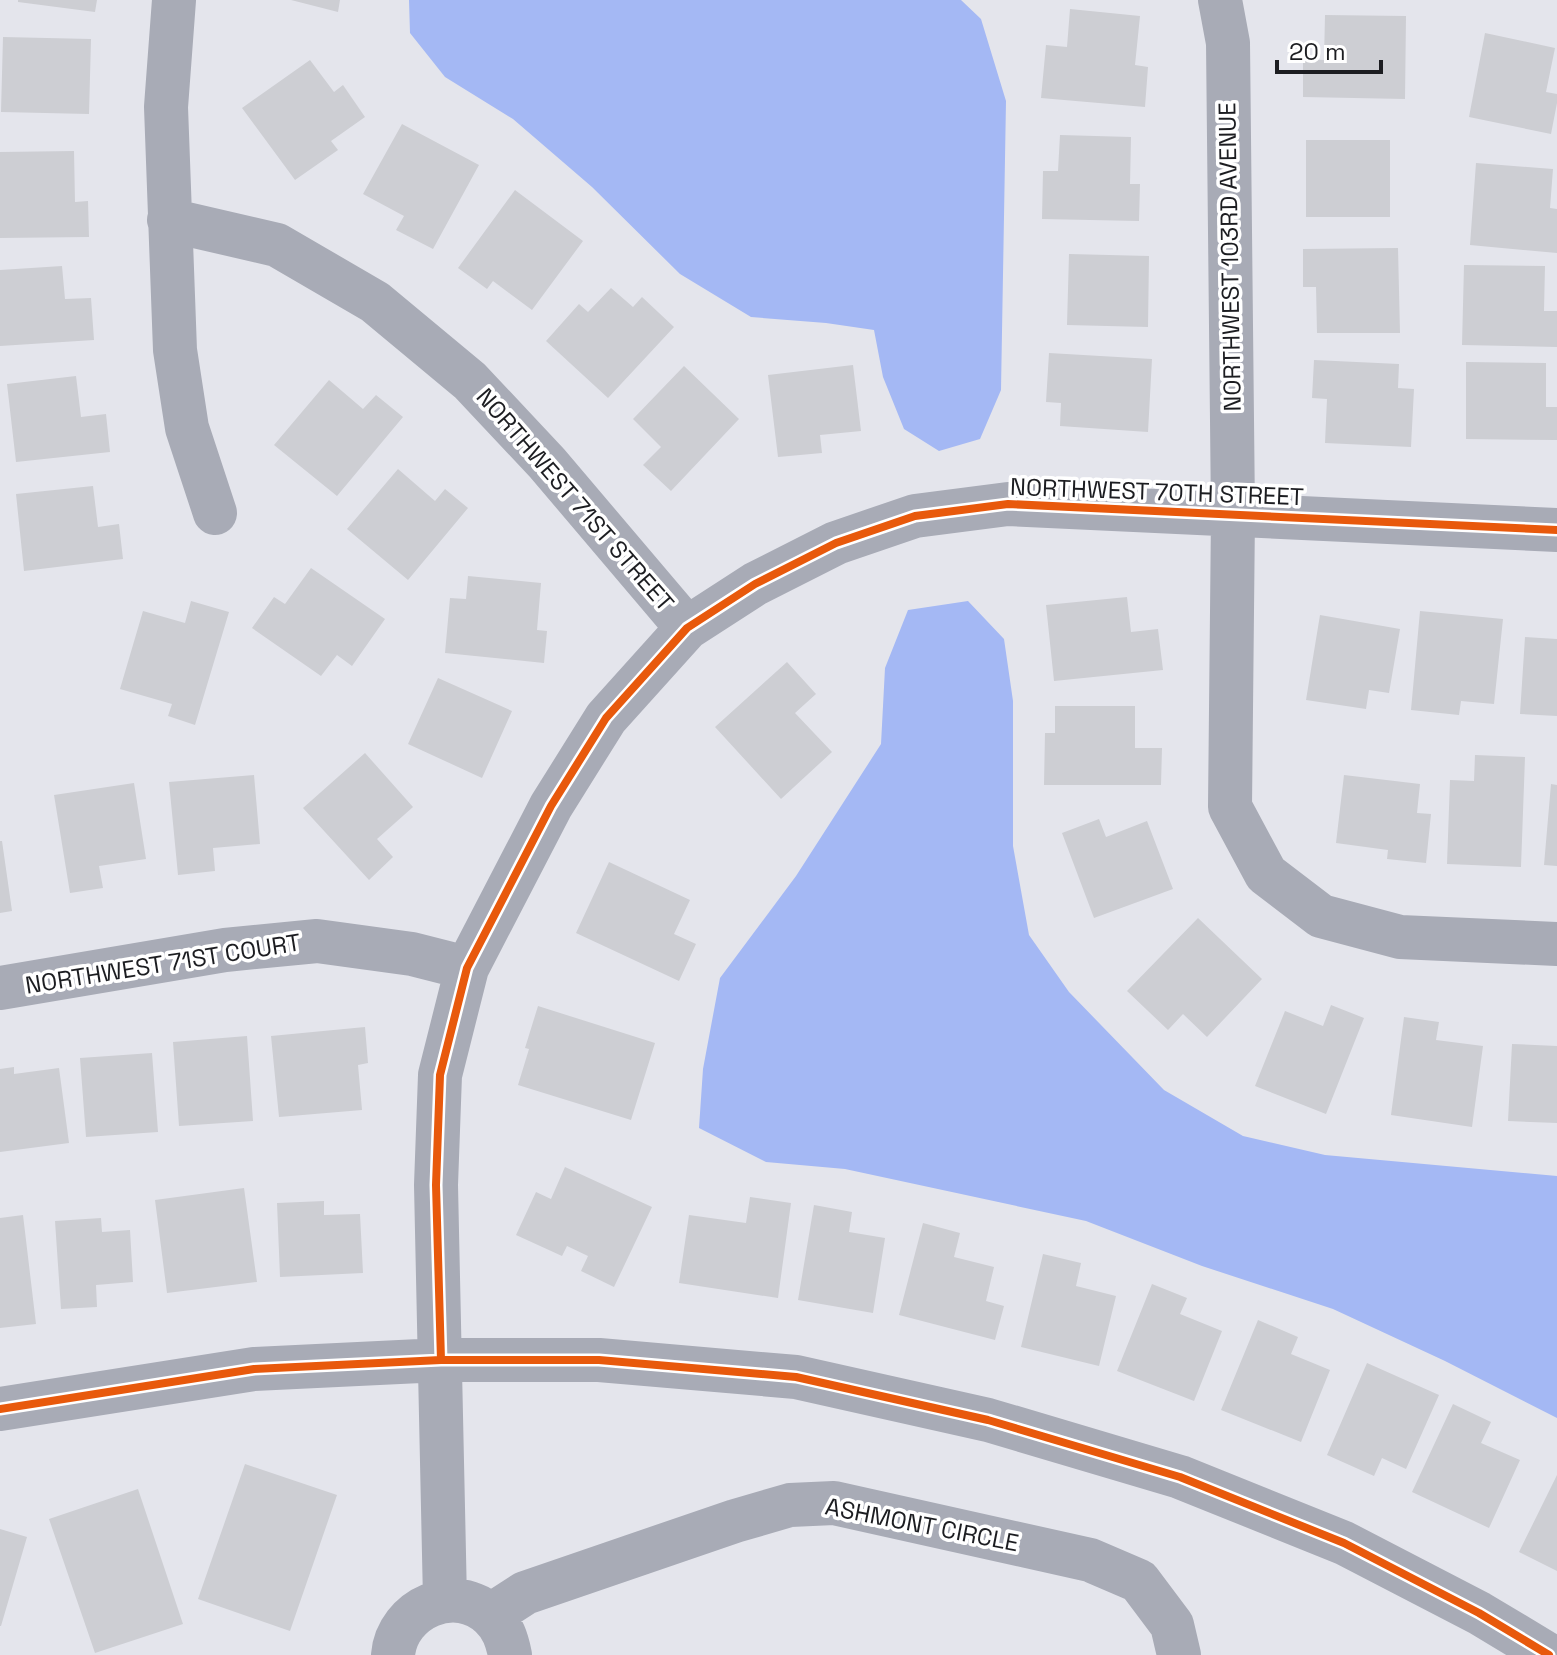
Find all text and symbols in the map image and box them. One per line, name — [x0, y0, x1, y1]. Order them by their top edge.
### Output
scale bar — [1277, 24, 1381, 74]
text: 20 m — [1289, 36, 1346, 67]
street label: NORTHWEST 103RD AVENUE — [1211, 102, 1248, 412]
street label: NORTHWEST 71ST STREET — [470, 381, 681, 618]
street label: NORTHWEST 70TH STREET — [1010, 471, 1304, 512]
street label: NORTHWEST 71ST COURT — [23, 926, 303, 1001]
street label: ASHMONT CIRCLE — [823, 1491, 1021, 1558]

